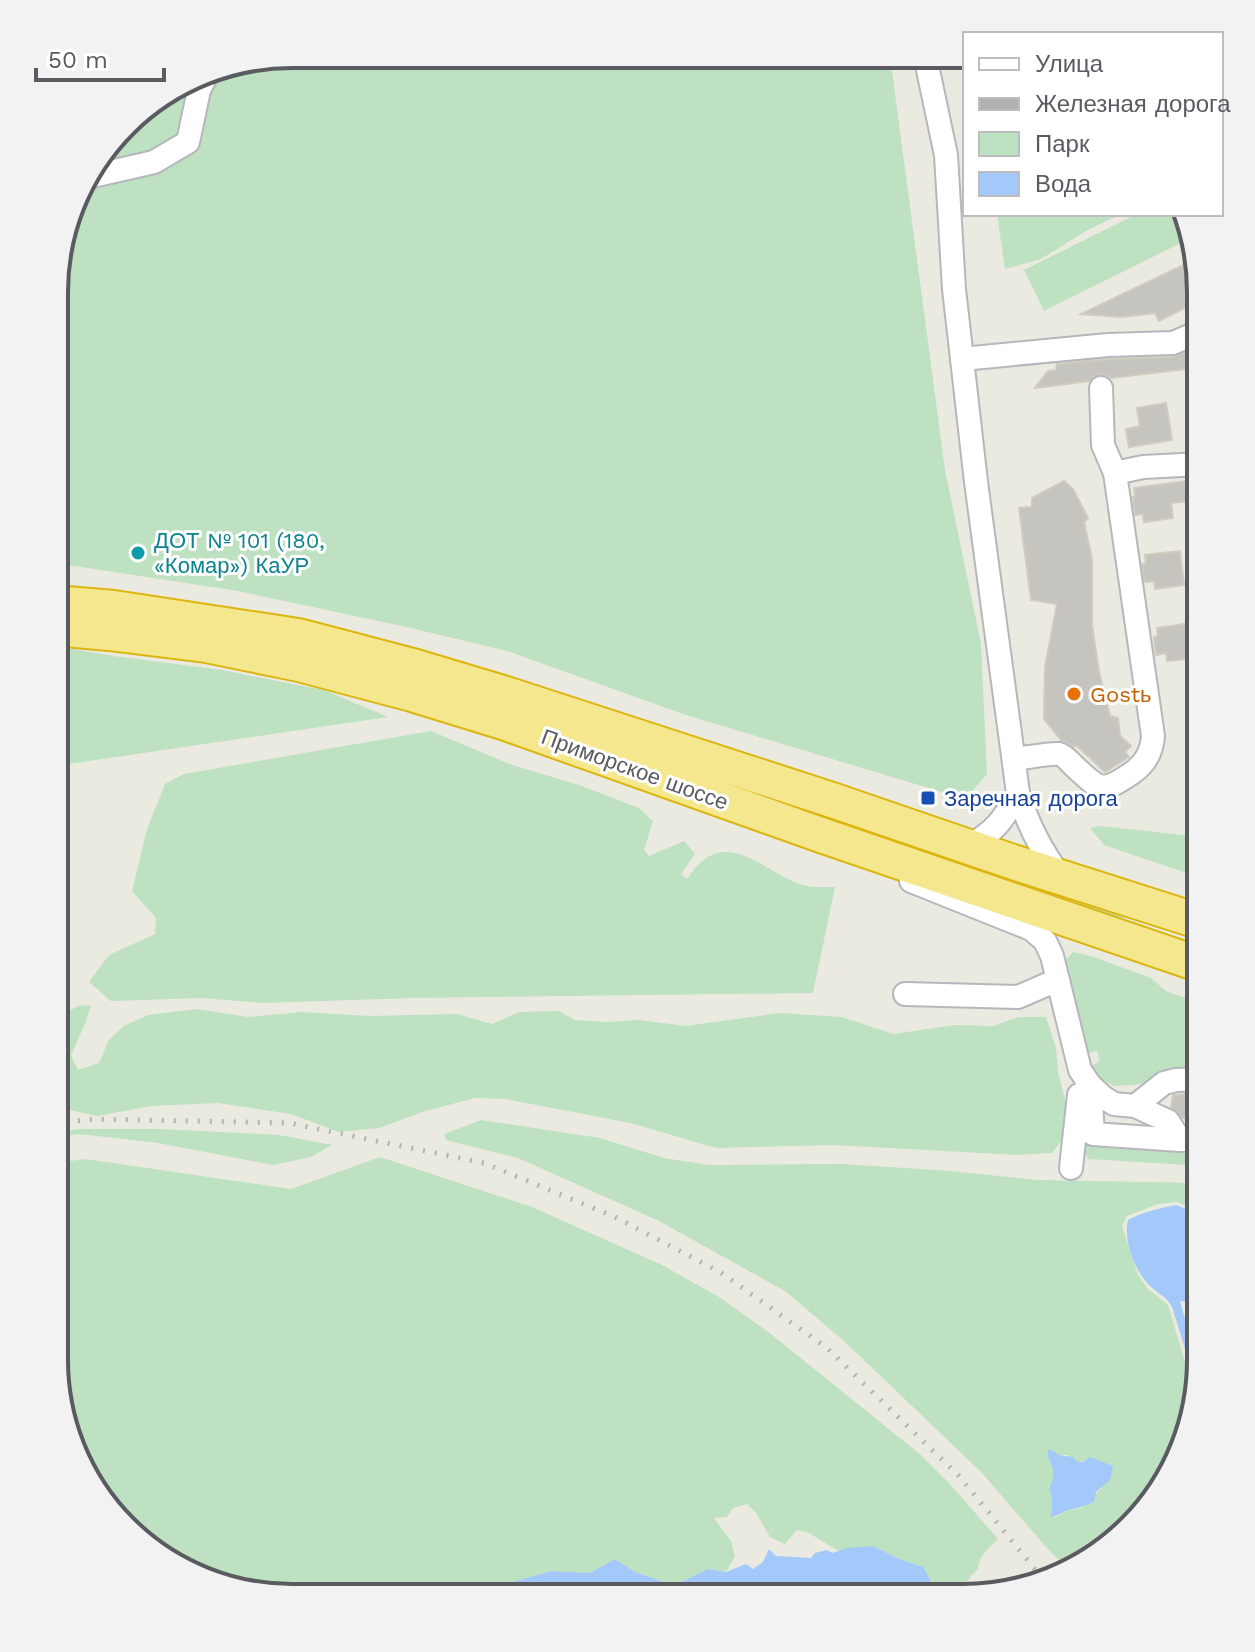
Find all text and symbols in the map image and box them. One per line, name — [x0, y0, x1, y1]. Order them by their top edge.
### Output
scale bar — [36, 32, 164, 82]
legend — [963, 32, 1223, 216]
text: 50 m — [48, 46, 108, 74]
text: Улица — [1035, 50, 1104, 78]
text: Железная дорога — [1035, 90, 1231, 118]
text: Парк — [1035, 130, 1090, 158]
text: Вода — [1035, 170, 1092, 198]
place label: ДОТ № 101 (180, «Комар») КаУР — [154, 528, 325, 578]
marker: ДОТ № 101 (180, «Комар») КаУР — [129, 544, 147, 562]
place label: Gostь — [1090, 682, 1151, 707]
marker: Gostь — [1065, 685, 1083, 703]
street label: Приморское шоссе — [538, 724, 732, 815]
place label: Заречная дорога — [944, 786, 1119, 811]
marker: Заречная дорога — [919, 789, 937, 807]

